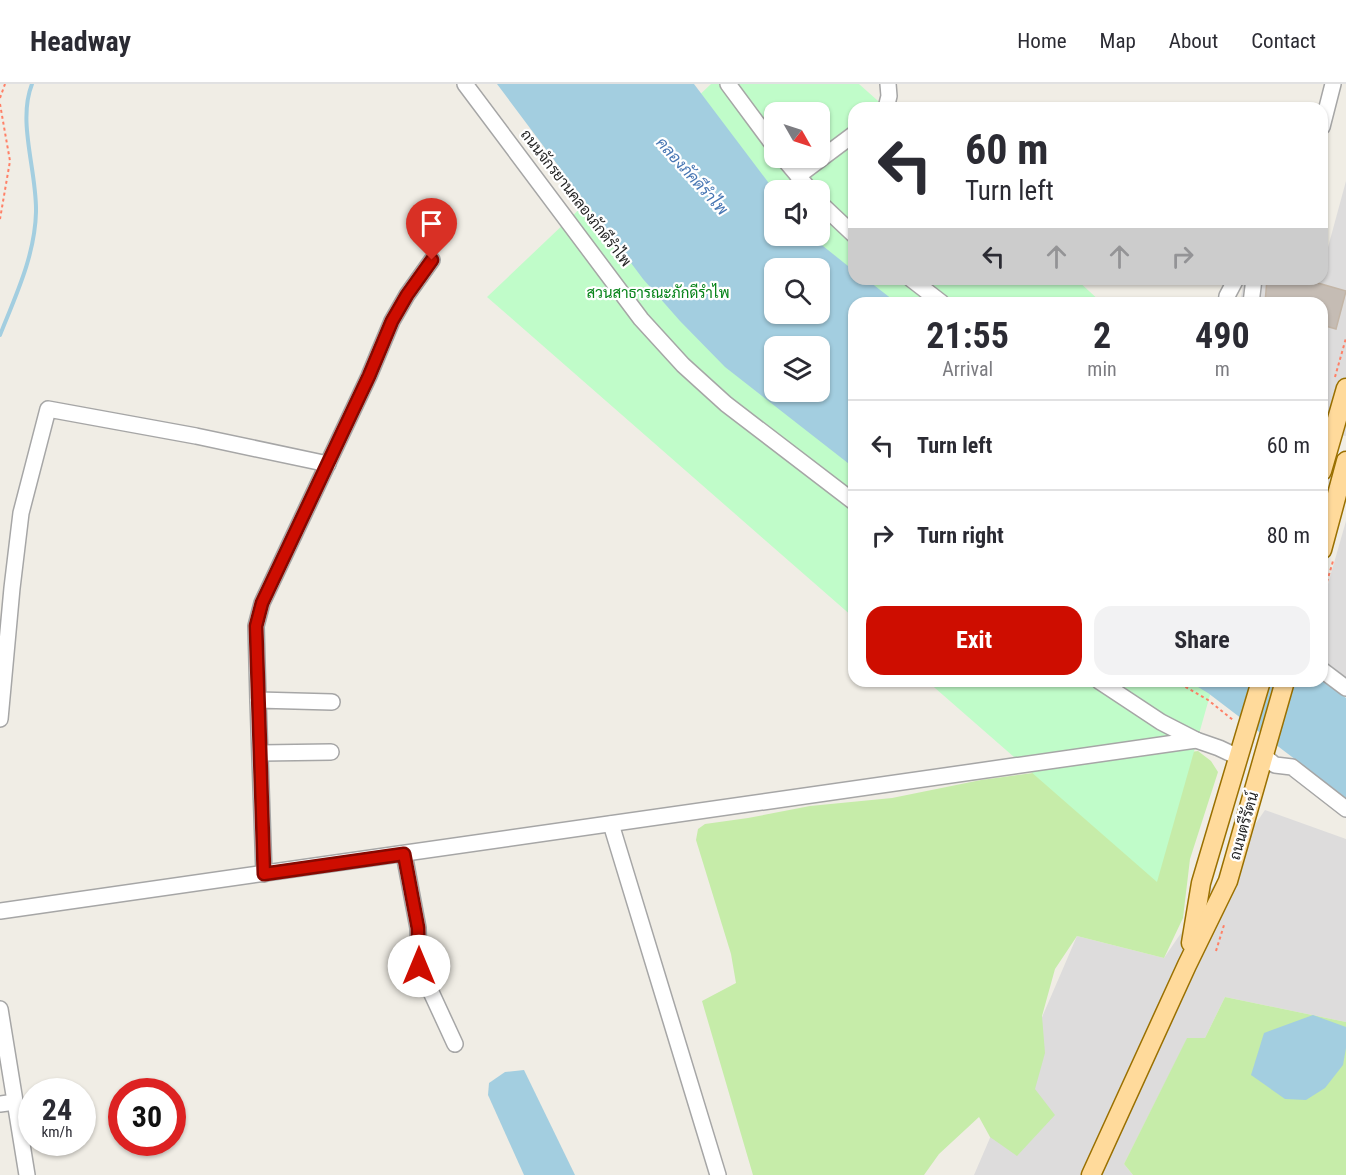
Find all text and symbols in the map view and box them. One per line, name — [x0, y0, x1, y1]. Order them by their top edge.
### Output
text: Headway — [30, 25, 131, 58]
text: Home — [1017, 29, 1067, 53]
text: Map — [1100, 29, 1136, 53]
text: About — [1169, 29, 1218, 53]
text: Contact — [1251, 29, 1316, 53]
north arrow — [764, 102, 830, 168]
map controls — [764, 102, 830, 402]
street label: ถนนจักรยานคลองภักดีรำไพ — [517, 125, 636, 270]
text: 60 m — [965, 125, 1048, 174]
icon: left — [866, 126, 944, 204]
water label: คลองภัคดีรำไพ — [652, 132, 734, 219]
text: Turn left — [965, 175, 1054, 207]
button: sound — [764, 180, 830, 246]
pin — [406, 198, 457, 260]
icon: arrive — [415, 207, 448, 240]
icon: left — [977, 240, 1010, 273]
icon: ahead — [1040, 240, 1073, 273]
icon: ahead — [1103, 240, 1136, 273]
icon: right — [1166, 240, 1199, 273]
button: search — [764, 258, 830, 324]
park label: สวนสาธารณะภักดีรำไพ — [587, 283, 730, 302]
text: 21:55 — [926, 315, 1009, 357]
text: 2 — [1093, 315, 1111, 357]
text: 490 — [1195, 315, 1250, 357]
button: layers — [764, 336, 830, 402]
text: Arrival — [942, 357, 993, 381]
text: min — [1087, 357, 1117, 381]
text: m — [1215, 357, 1230, 381]
icon: left — [866, 429, 899, 462]
text: Turn left — [917, 433, 992, 458]
text: 60 m — [1267, 433, 1310, 458]
icon: right — [866, 519, 899, 552]
text: Turn right — [917, 523, 1004, 548]
text: 80 m — [1267, 523, 1310, 548]
button: Exit — [866, 606, 1082, 675]
button: Share — [1094, 606, 1310, 675]
street label: ถนนตรีรัตน์ — [1225, 790, 1262, 862]
position arrow — [387, 934, 451, 998]
speed limit sign: 30 — [108, 1078, 186, 1156]
text: 24 — [42, 1092, 72, 1127]
text: km/h — [42, 1123, 72, 1141]

